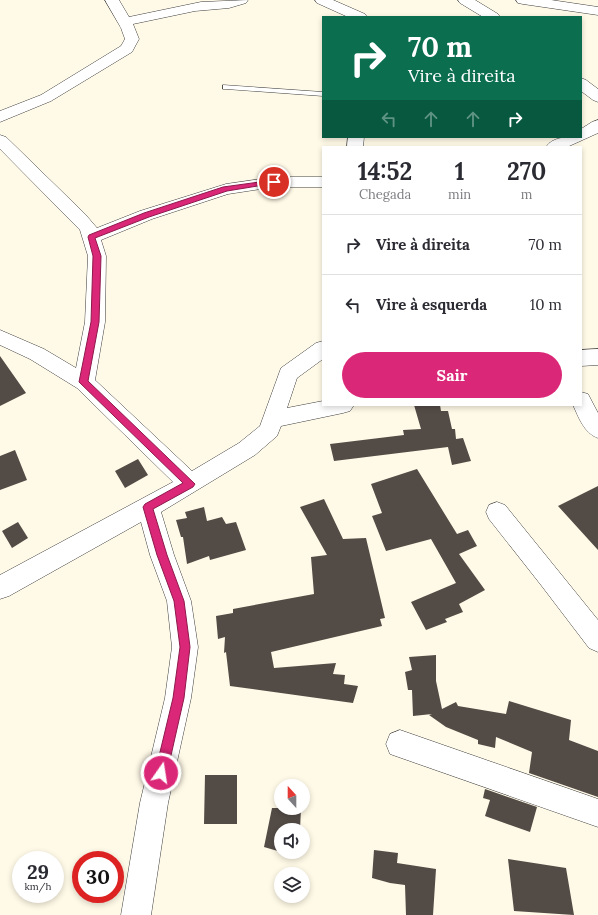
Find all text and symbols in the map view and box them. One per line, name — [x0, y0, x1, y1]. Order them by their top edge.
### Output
text: 70 m — [408, 29, 472, 65]
icon: right — [342, 32, 394, 84]
text: Vire à direita — [408, 64, 516, 87]
icon: left — [378, 108, 400, 130]
icon: ahead — [420, 108, 442, 130]
icon: ahead — [462, 108, 484, 130]
icon: right — [504, 108, 526, 130]
text: 14:52 — [358, 156, 412, 187]
text: 1 — [455, 156, 465, 187]
text: 270 — [507, 156, 546, 187]
pin — [257, 165, 291, 199]
icon: arrive — [263, 171, 285, 193]
text: Chegada — [359, 186, 411, 203]
text: min — [448, 186, 471, 203]
text: m — [521, 186, 532, 203]
icon: right — [342, 234, 364, 256]
text: Vire à direita — [376, 235, 470, 254]
text: 70 m — [528, 235, 562, 254]
icon: left — [342, 294, 364, 316]
text: Vire à esquerda — [376, 295, 487, 314]
text: 10 m — [530, 295, 562, 314]
button: Sair — [342, 352, 562, 398]
position arrow — [140, 752, 182, 794]
north arrow — [274, 779, 310, 815]
map controls — [274, 779, 310, 903]
button: sound — [274, 823, 310, 859]
speed limit sign: 30 — [72, 851, 124, 903]
text: 29 — [27, 859, 49, 884]
button: layers — [274, 867, 310, 903]
text: km/h — [24, 880, 52, 893]

